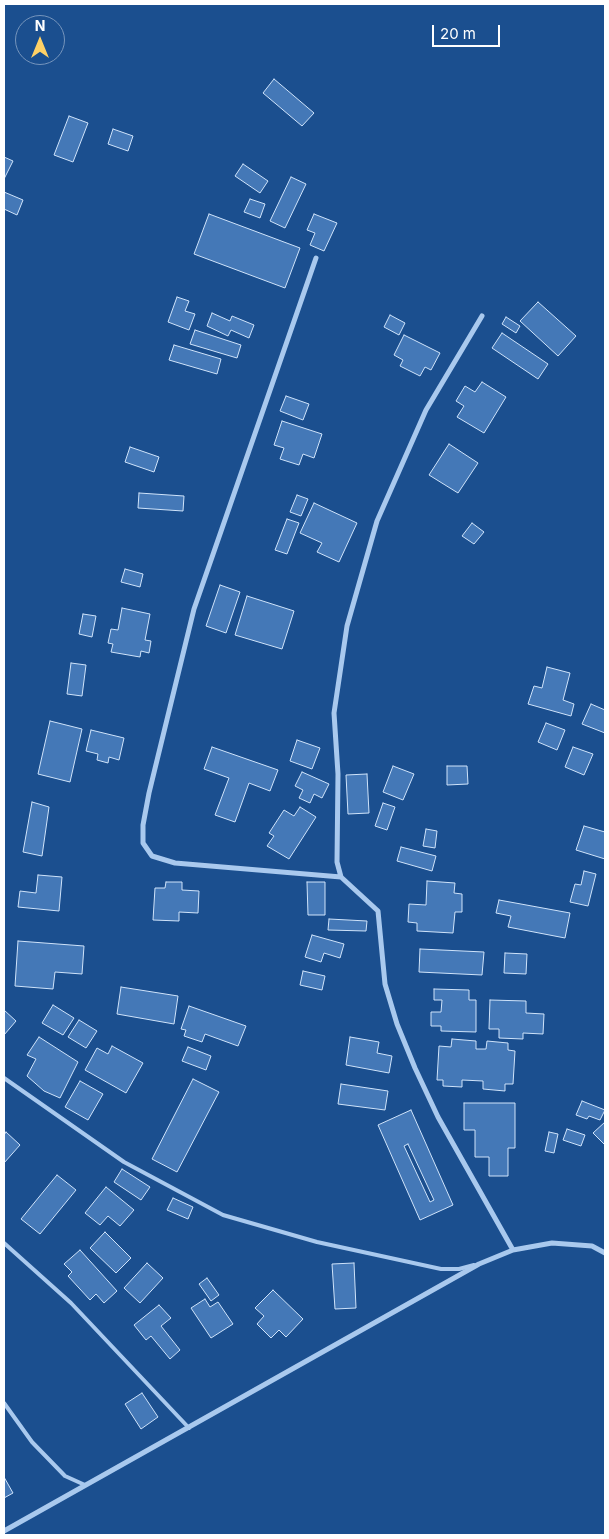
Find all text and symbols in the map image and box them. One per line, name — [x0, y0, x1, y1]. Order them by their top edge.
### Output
north arrow — [15, 15, 65, 65]
scale bar — [434, 15, 502, 47]
text: N — [35, 17, 45, 34]
text: 20 m — [440, 24, 476, 43]

